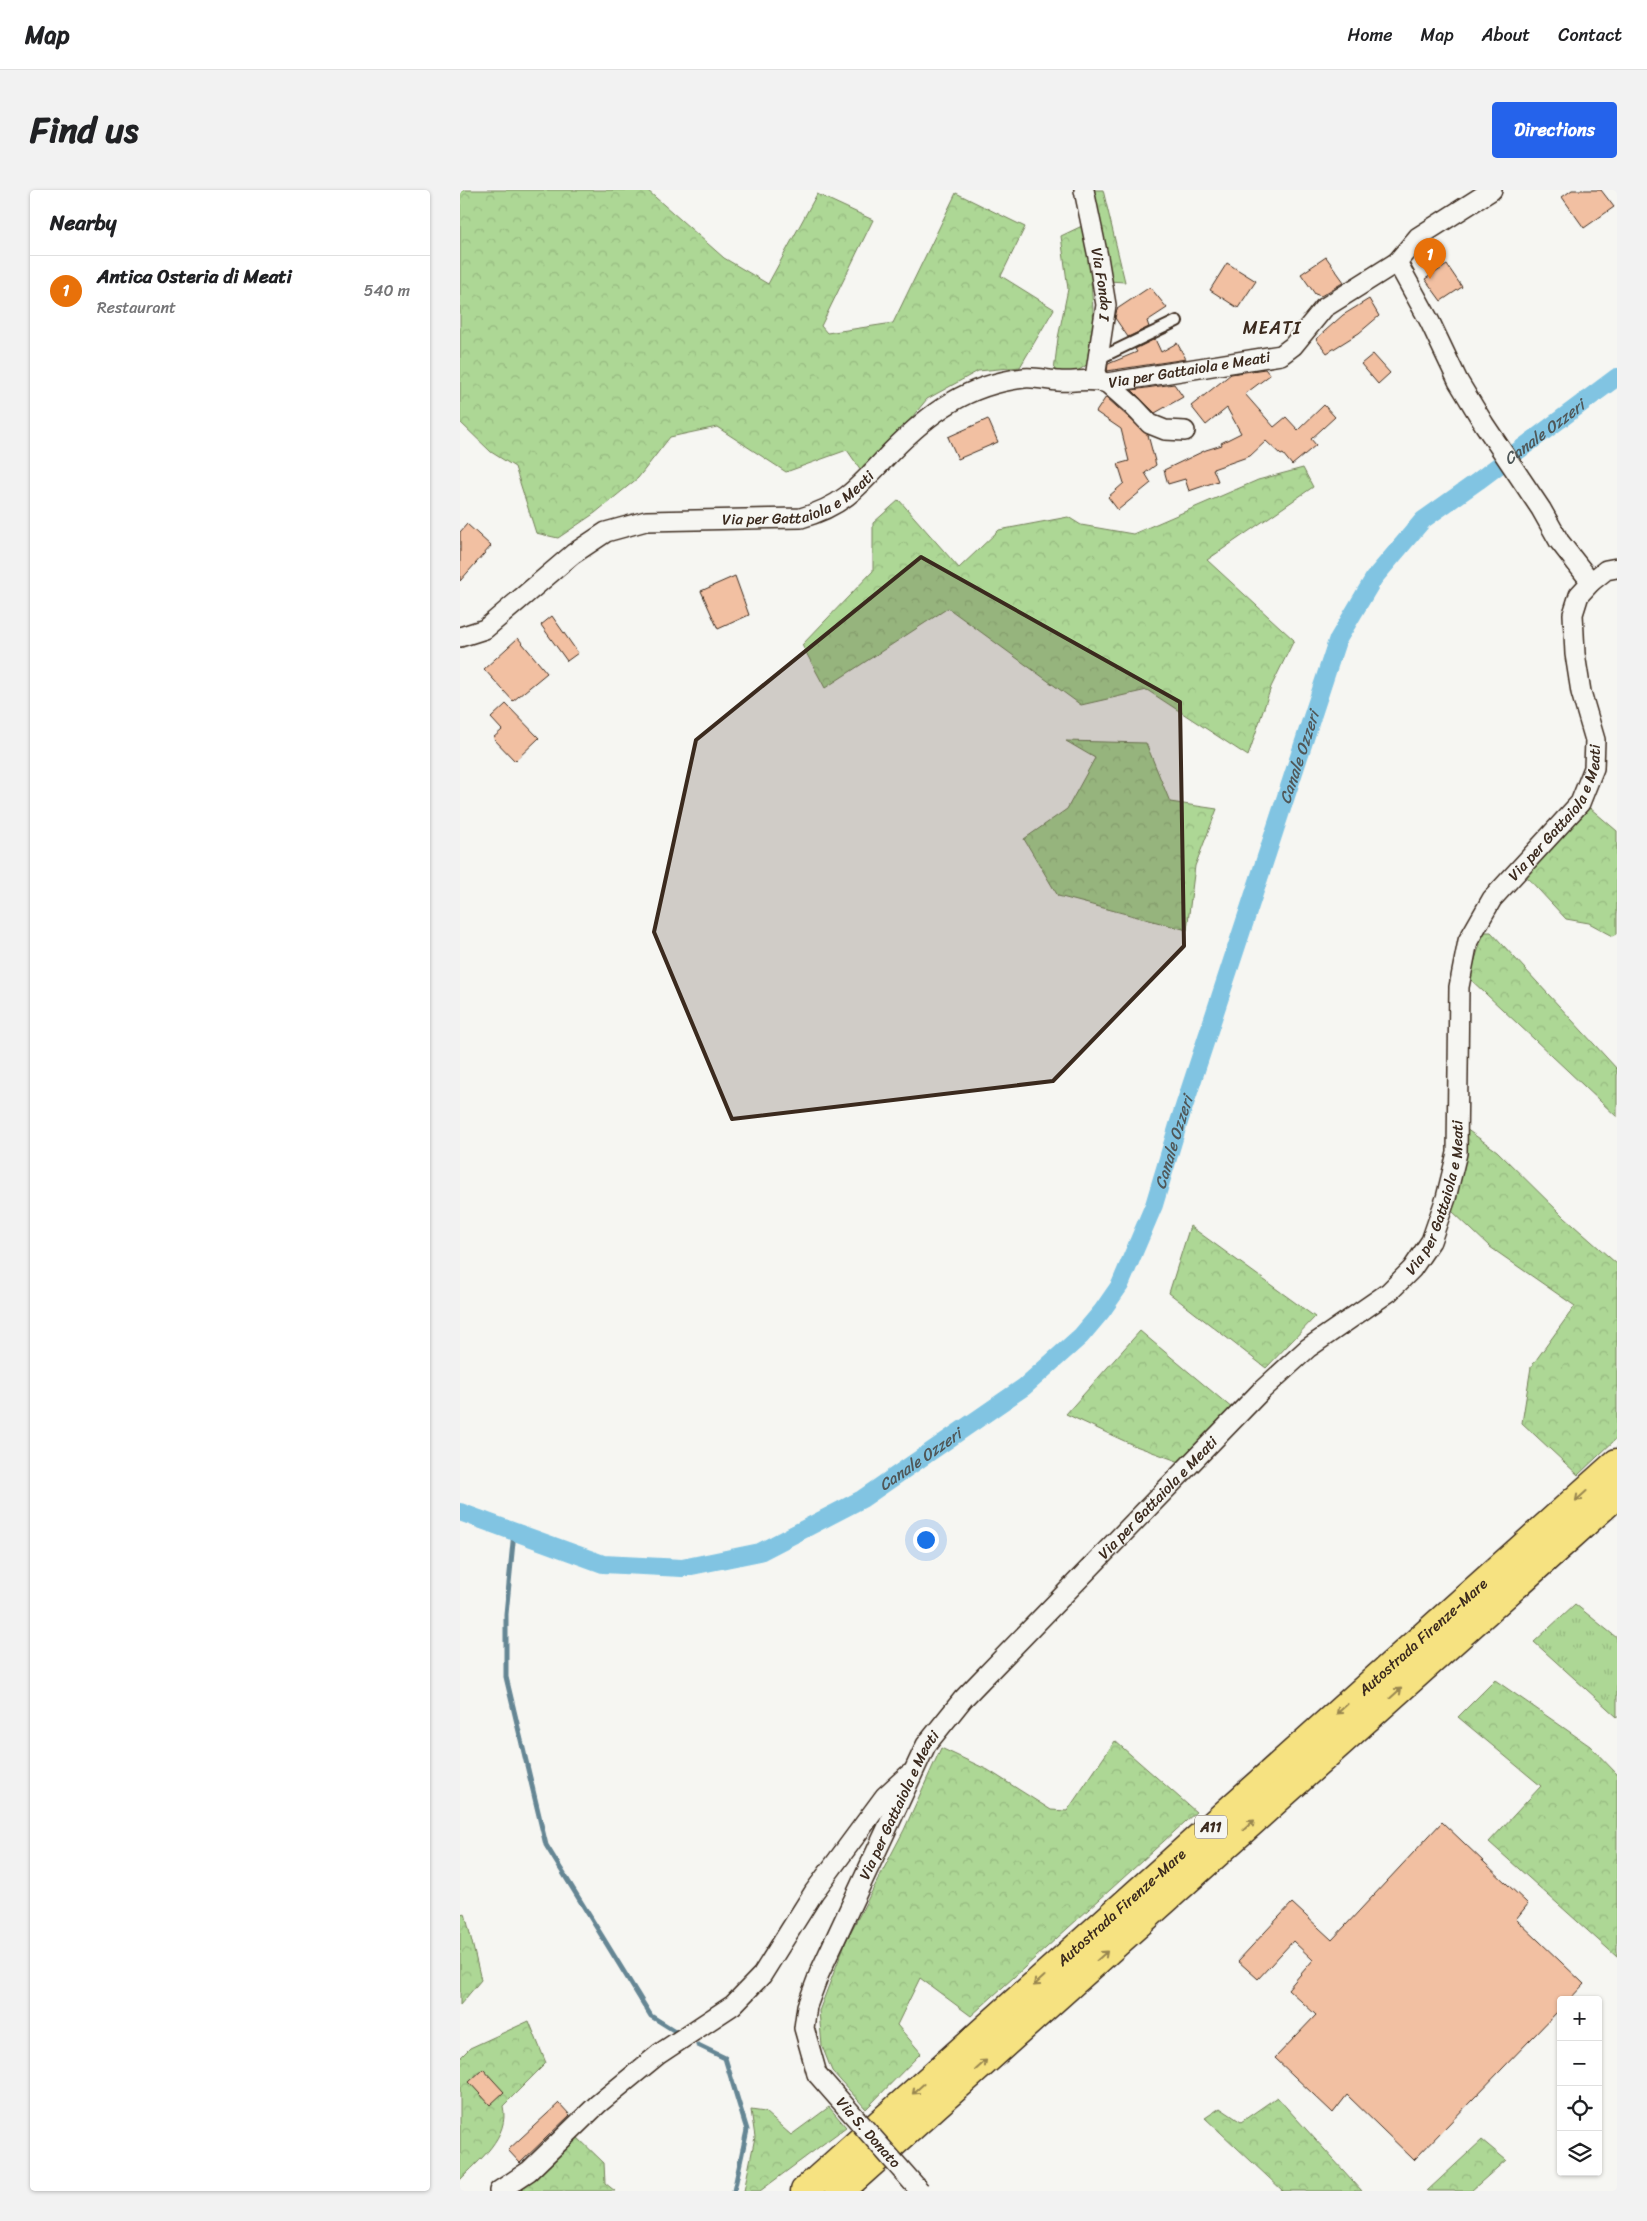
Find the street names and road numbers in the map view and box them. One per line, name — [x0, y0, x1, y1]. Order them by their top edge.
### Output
street label: Via Fonda I — [1083, 245, 1119, 323]
street label: Via per Gattaiola e Meati — [1107, 344, 1273, 396]
street label: Via per Gattaiola e Meati — [722, 464, 881, 533]
street label: Via per Gattaiola e Meati — [1501, 743, 1608, 887]
street label: Via per Gattaiola e Meati — [1399, 1119, 1470, 1282]
street label: Via per Gattaiola e Meati — [1092, 1429, 1224, 1565]
street label: Autostrada Firenze-Mare — [1351, 1572, 1494, 1703]
street label: Via per Gattaiola e Meati — [852, 1724, 947, 1884]
road number: A11 — [1195, 1815, 1227, 1838]
street label: Autostrada Firenze-Mare — [1050, 1842, 1192, 1973]
street label: Via S. Donato — [830, 2091, 908, 2175]

